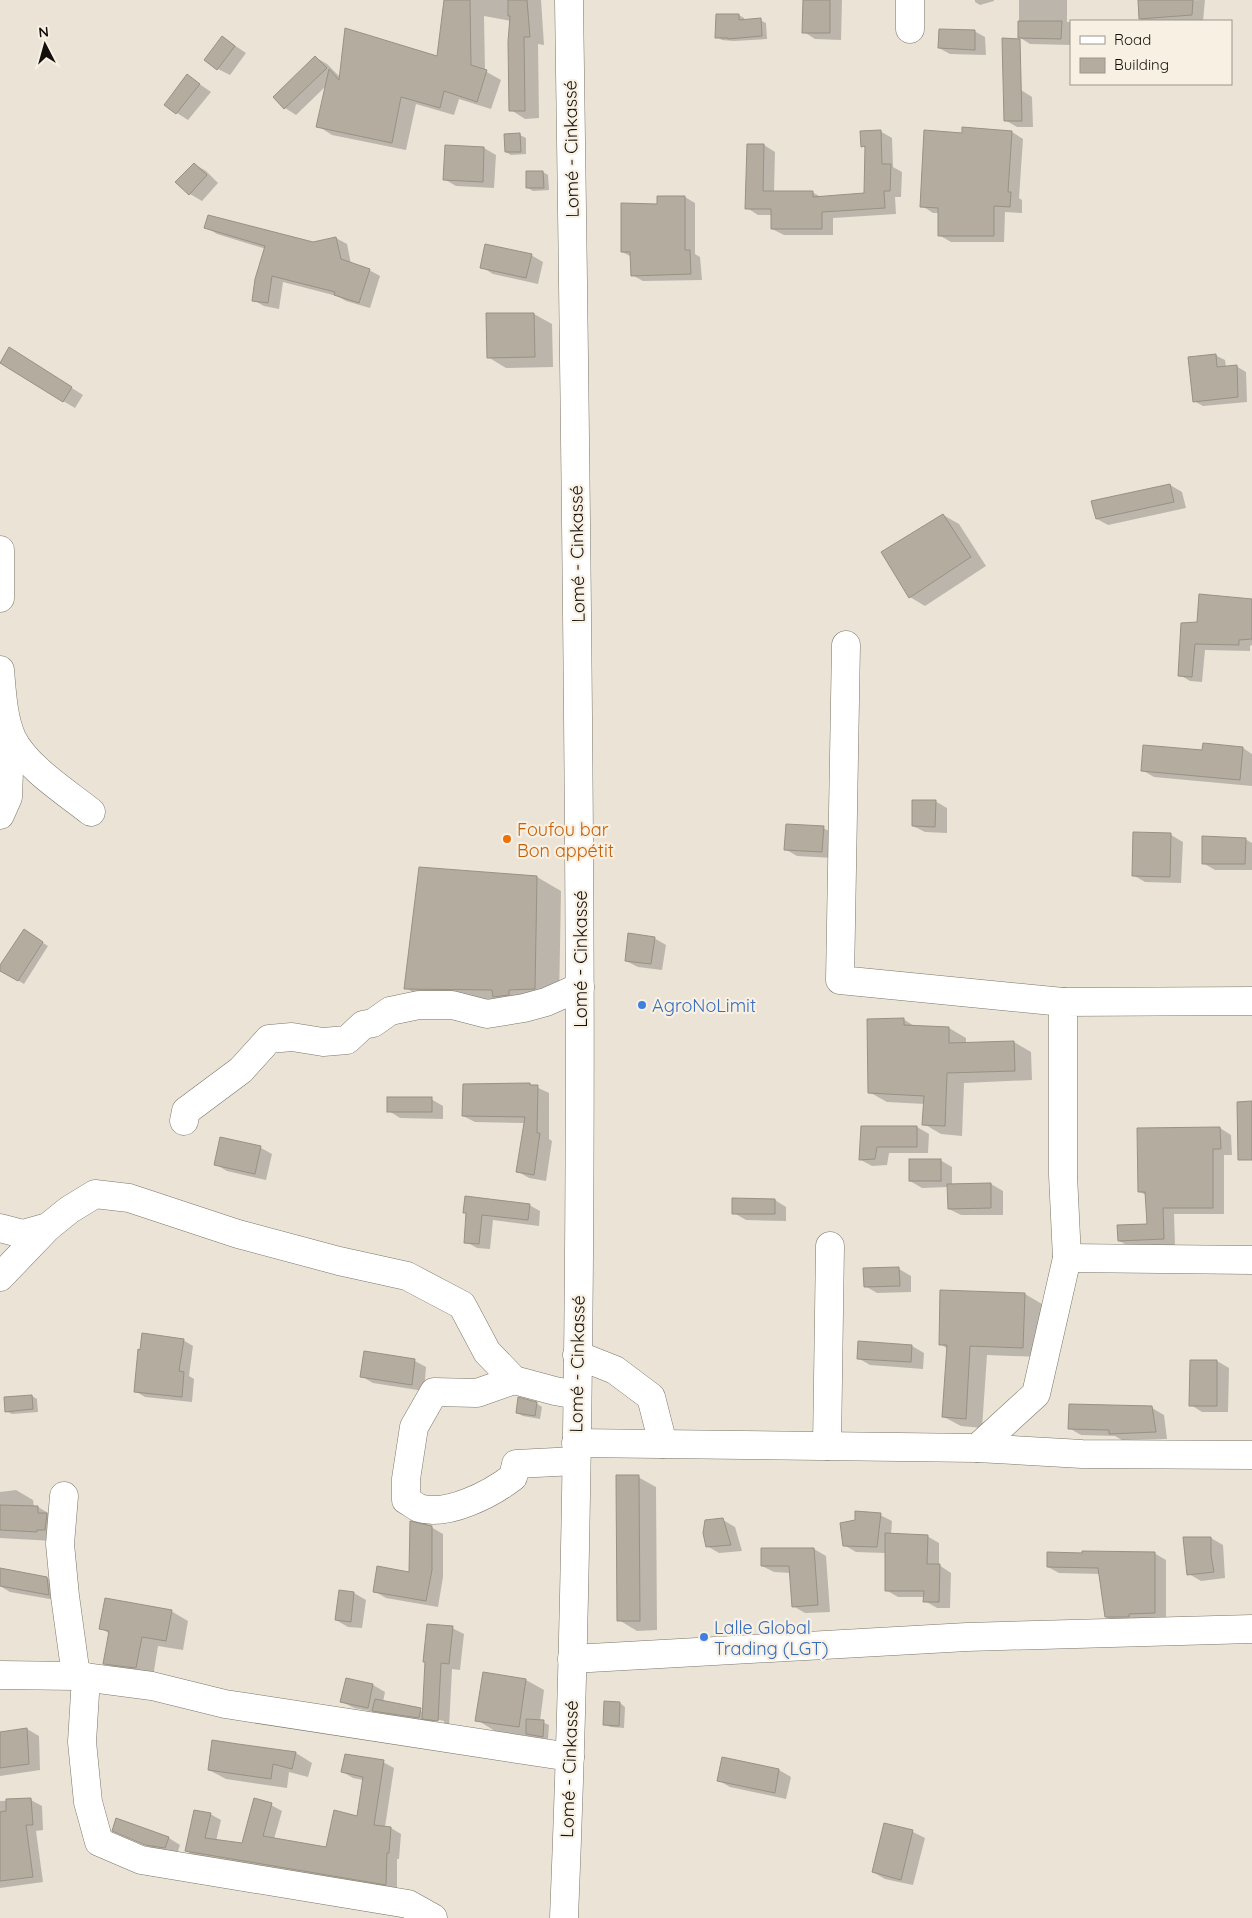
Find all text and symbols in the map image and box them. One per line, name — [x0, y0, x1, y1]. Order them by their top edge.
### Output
north arrow — [20, 20, 70, 70]
legend — [1070, 20, 1232, 85]
text: N — [38, 23, 50, 42]
text: Road — [1114, 30, 1151, 49]
text: Building — [1114, 55, 1169, 74]
street label: Lomé - Cinkassé — [558, 80, 584, 218]
street label: Lomé - Cinkassé — [564, 485, 590, 623]
place label: Foufou bar Bon appétit — [517, 818, 614, 862]
marker: Foufou bar Bon appétit — [501, 833, 513, 845]
street label: Lomé - Cinkassé — [569, 890, 592, 1028]
place label: AgroNoLimit — [652, 994, 756, 1017]
marker: AgroNoLimit — [636, 999, 648, 1011]
street label: Lomé - Cinkassé — [564, 1295, 590, 1433]
place label: Lalle Global Trading (LGT) — [714, 1616, 829, 1660]
marker: Lalle Global Trading (LGT) — [698, 1631, 710, 1643]
street label: Lomé - Cinkassé — [555, 1700, 583, 1838]

